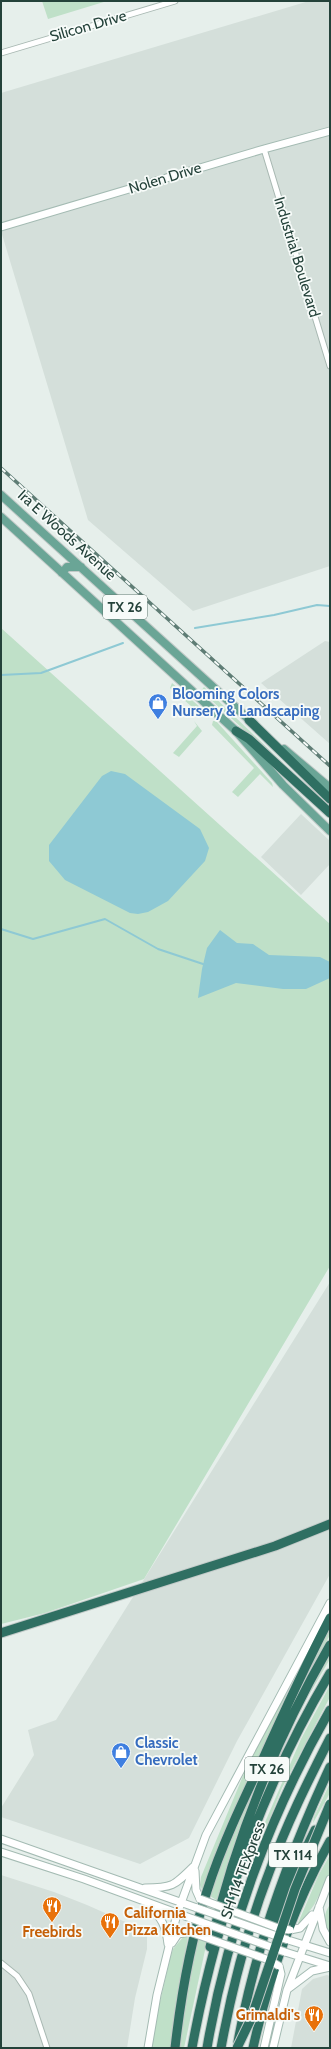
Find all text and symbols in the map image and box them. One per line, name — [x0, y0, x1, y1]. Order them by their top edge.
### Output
street label: Silicon Drive — [48, 6, 129, 46]
street label: Nolen Drive — [126, 158, 204, 198]
street label: Industrial Boulevard — [270, 195, 324, 319]
street label: Ira E Woods Avenue — [14, 486, 120, 584]
road number: TX 26 — [103, 595, 147, 619]
place label: Blooming Colors Nursery & Landscaping — [172, 685, 320, 720]
shop icon: Blooming Colors Nursery & Landscaping — [147, 692, 169, 720]
place label: Classic Chevrolet — [135, 1734, 198, 1769]
shop icon: Classic Chevrolet — [110, 1741, 132, 1769]
road number: TX 26 — [245, 1757, 289, 1781]
street label: SH 114 TEXpress — [217, 1819, 269, 1921]
road number: TX 114 — [269, 1843, 317, 1867]
restaurant icon: Freebirds — [41, 1895, 63, 1923]
place label: California Pizza Kitchen — [124, 1904, 211, 1939]
restaurant icon: California Pizza Kitchen — [99, 1911, 121, 1939]
place label: Freebirds — [22, 1923, 82, 1941]
restaurant icon: Grimaldi's — [303, 2004, 325, 2032]
place label: Grimaldi's — [236, 2006, 300, 2024]

